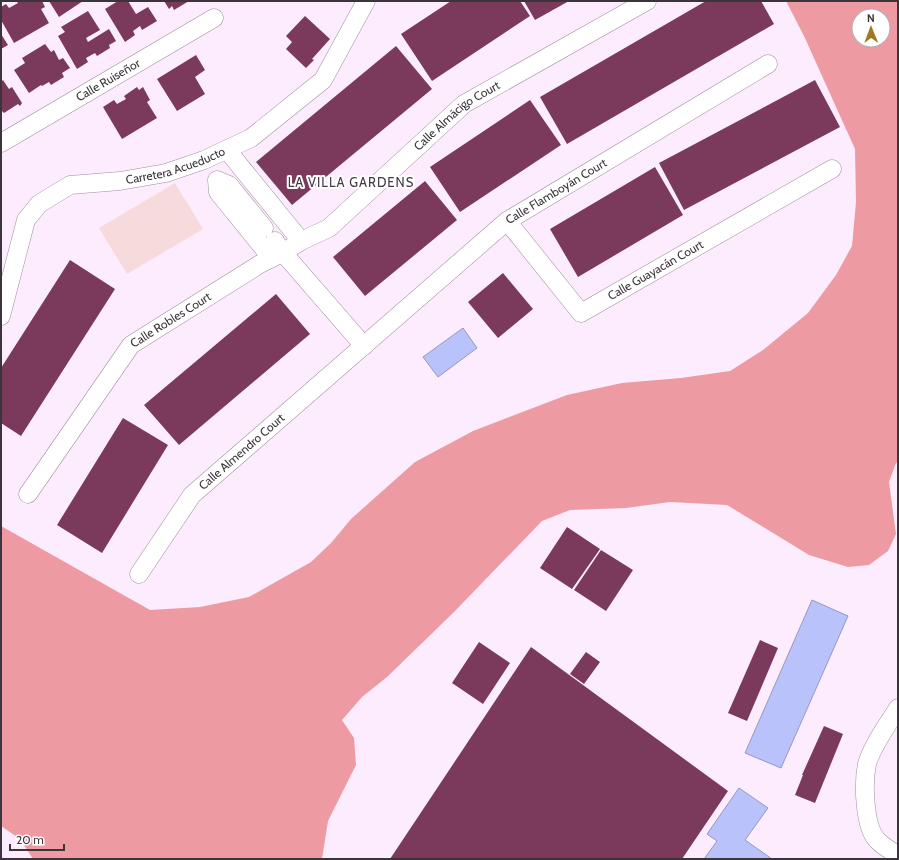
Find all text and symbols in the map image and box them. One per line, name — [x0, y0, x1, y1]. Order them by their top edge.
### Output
north arrow — [851, 8, 891, 48]
text: N — [867, 11, 875, 25]
street label: Calle Ruiseñor — [73, 55, 143, 104]
street label: Calle Almácigo Court — [410, 77, 502, 153]
street label: Carretera Acueducto — [125, 143, 228, 187]
street label: Calle Flamboyán Court — [503, 155, 609, 227]
district label: LA VILLA GARDENS — [288, 174, 414, 190]
street label: Calle Guayacán Court — [605, 236, 706, 303]
street label: Calle Robles Court — [127, 289, 214, 351]
street label: Calle Almendro Court — [195, 410, 287, 493]
scale bar — [10, 826, 64, 852]
text: 20 m — [16, 832, 44, 847]

